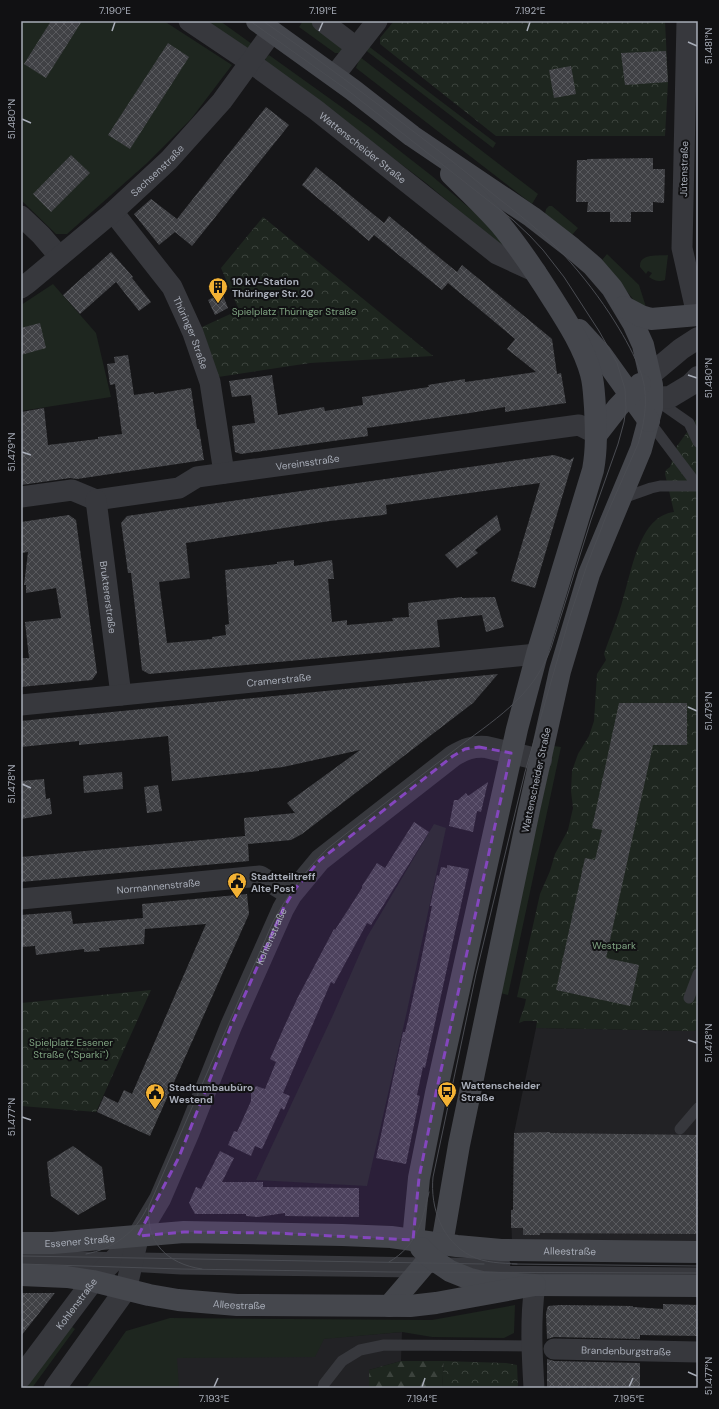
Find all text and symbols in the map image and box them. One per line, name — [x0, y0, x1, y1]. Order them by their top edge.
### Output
text: 7.190°E — [99, 4, 131, 17]
text: 7.191°E — [309, 4, 337, 17]
text: 7.192°E — [515, 4, 546, 17]
text: 51.481°N — [702, 28, 715, 64]
text: 51.480°N — [5, 99, 18, 139]
street label: Wattenscheider Straße — [317, 109, 409, 186]
street label: Sachsenstraße — [128, 141, 187, 199]
street label: Jütenstraße — [677, 141, 691, 197]
place label: 10 kV-Station Thüringer Str. 20 — [232, 275, 313, 300]
building icon: 10 kV-Station Thüringer Str. 20 — [207, 276, 229, 304]
street label: Thüringer Straße — [171, 294, 212, 371]
park label: Spielplatz Thüringer Straße — [232, 305, 357, 318]
text: 51.480°N — [702, 358, 715, 398]
text: 51.479°N — [5, 432, 18, 471]
street label: Vereinsstraße — [275, 451, 341, 473]
street label: Bruktererstraße — [97, 560, 120, 635]
street label: Cramerstraße — [246, 670, 312, 689]
text: 51.479°N — [702, 691, 715, 730]
street label: Wattenscheider Straße — [518, 726, 554, 834]
text: 51.478°N — [5, 764, 18, 803]
place label: Stadtteiltreff Alte Post — [251, 870, 316, 895]
public building icon: Stadtteiltreff Alte Post — [226, 871, 248, 899]
street label: Normannenstraße — [116, 875, 201, 896]
street label: Kohlenstraße — [253, 905, 289, 967]
park label: Westpark — [592, 939, 636, 952]
text: 51.478°N — [702, 1023, 715, 1062]
park label: Spielplatz Essener Straße ("Sparki") — [29, 1036, 113, 1061]
place label: Wattenscheider Straße — [461, 1079, 540, 1104]
bus stop icon: Wattenscheider Straße — [436, 1080, 458, 1108]
place label: Stadtumbaubüro Westend — [169, 1081, 253, 1106]
public building icon: Stadtumbaubüro Westend — [144, 1082, 166, 1110]
text: 51.477°N — [5, 1098, 18, 1136]
street label: Essener Straße — [45, 1231, 116, 1250]
street label: Alleestraße — [543, 1244, 596, 1257]
street label: Kohlenstraße — [53, 1275, 100, 1332]
street label: Alleestraße — [213, 1296, 266, 1312]
street label: Brandenburgstraße — [581, 1343, 671, 1358]
text: 51.477°N — [702, 1357, 715, 1395]
text: 7.193°E — [199, 1392, 230, 1405]
text: 7.194°E — [406, 1392, 438, 1405]
text: 7.195°E — [613, 1392, 645, 1405]

